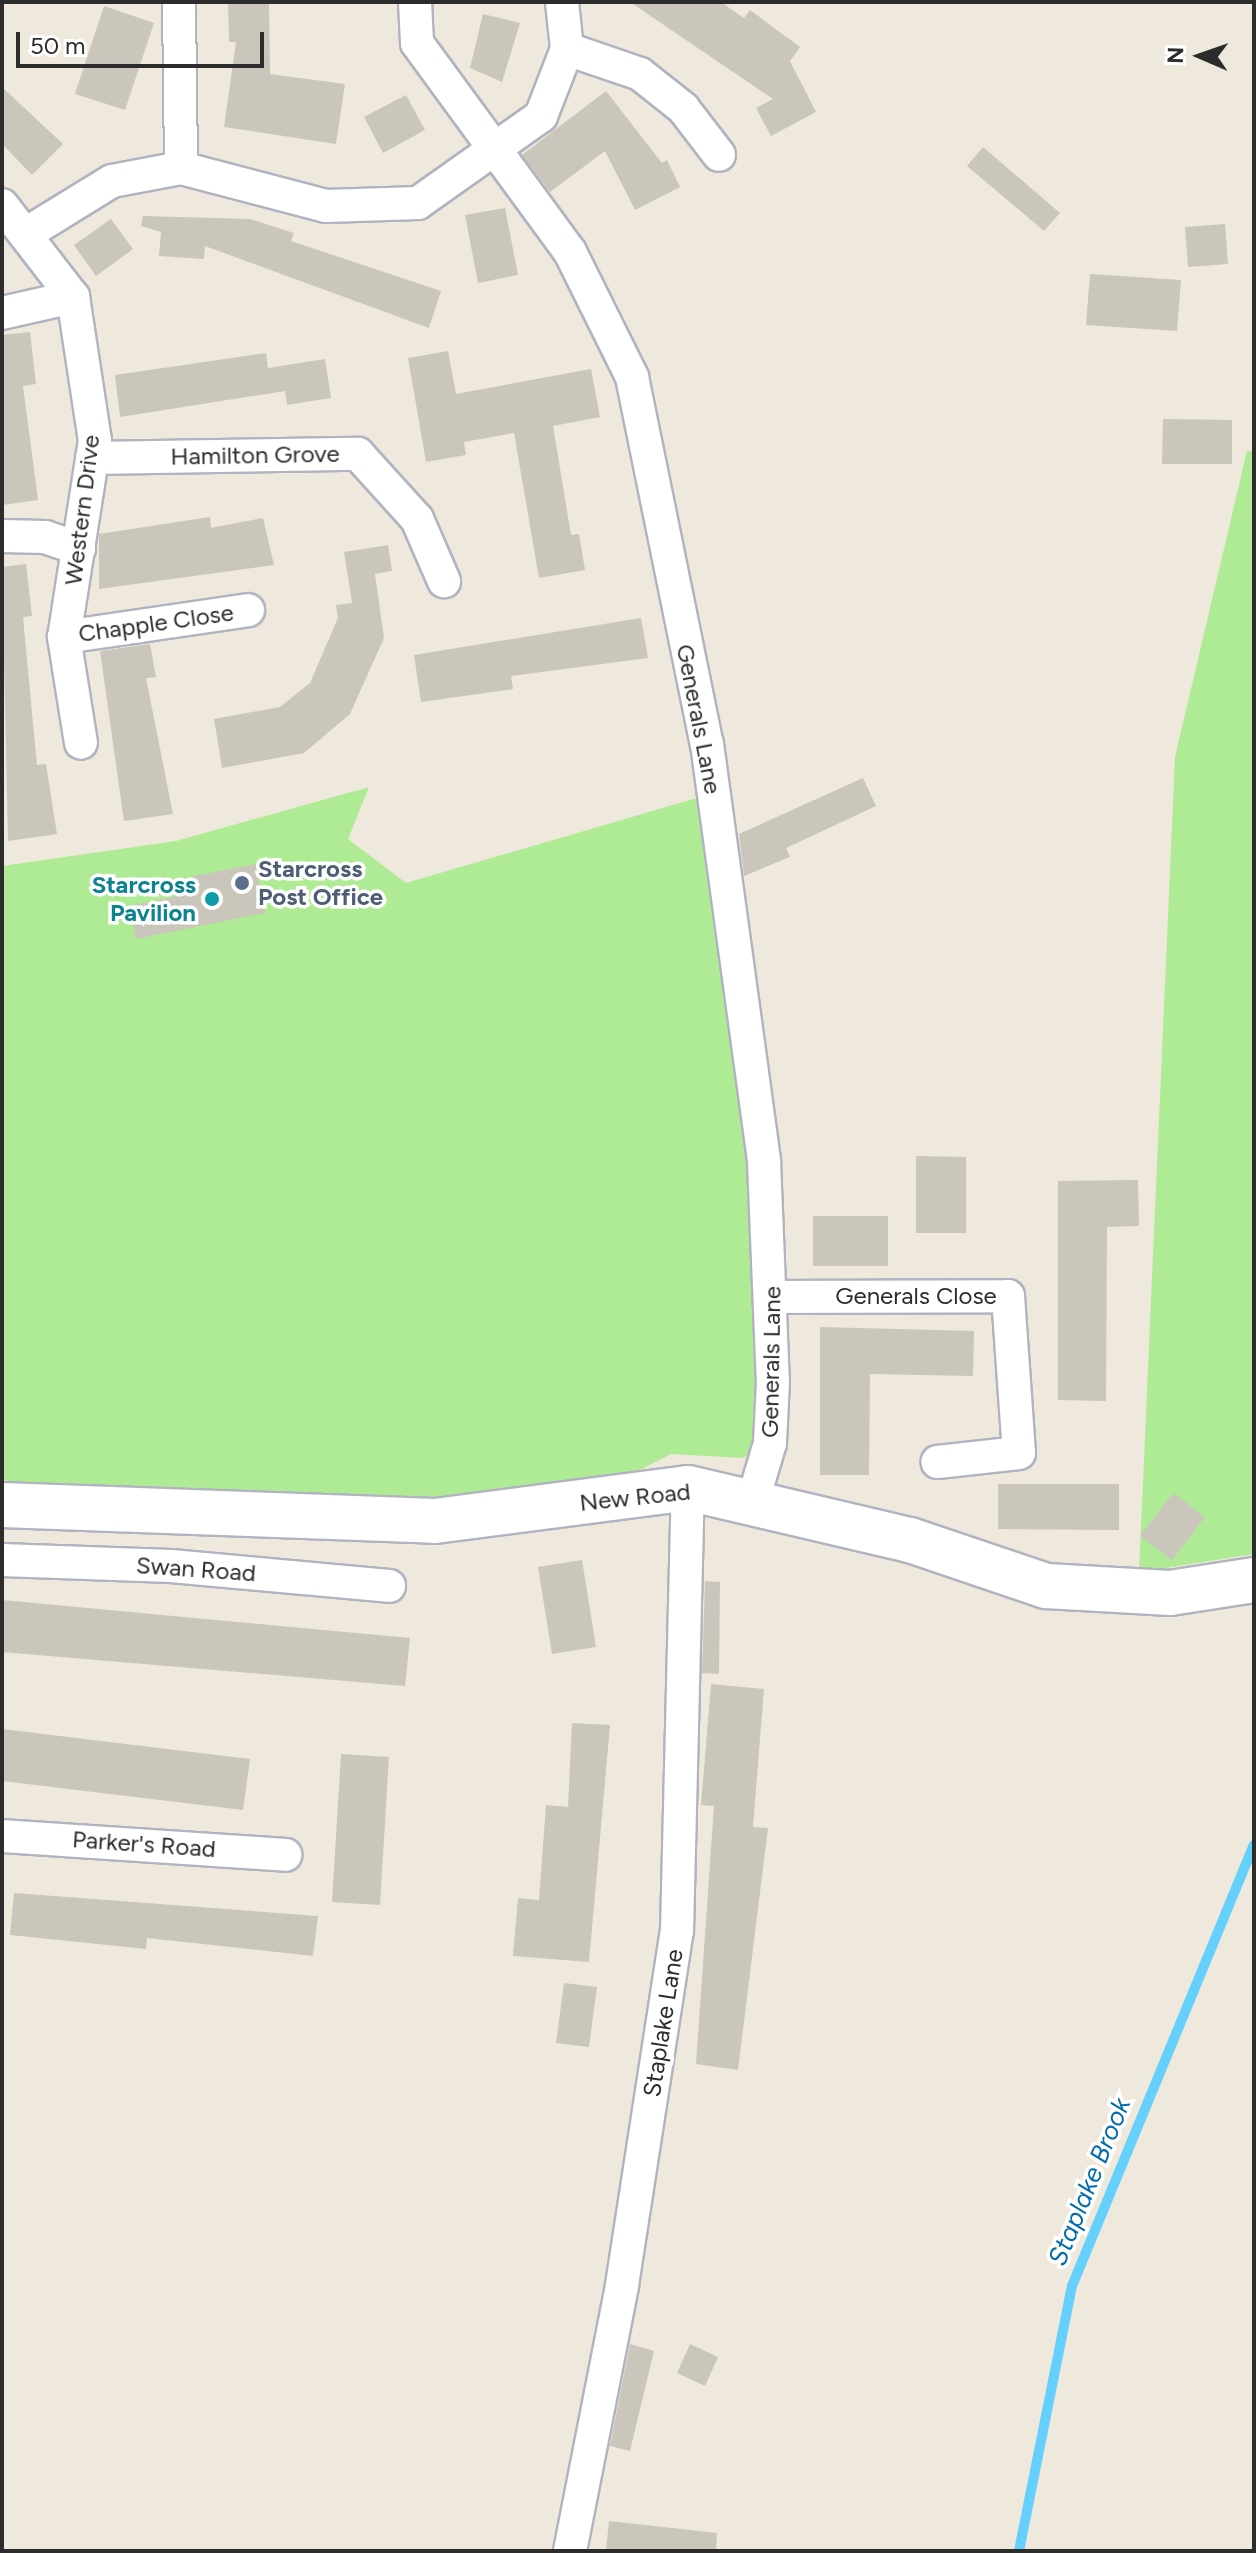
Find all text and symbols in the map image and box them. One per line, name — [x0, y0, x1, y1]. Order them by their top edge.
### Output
scale bar — [20, 16, 268, 66]
north arrow — [1160, 16, 1240, 96]
text: 50 m — [30, 31, 86, 60]
text: N — [1162, 46, 1189, 64]
street label: Western Drive — [58, 433, 106, 587]
street label: Hamilton Grove — [170, 439, 340, 471]
street label: Chapple Close — [77, 598, 235, 648]
street label: Generals Lane — [670, 642, 728, 796]
place label: Starcross Post Office — [258, 855, 383, 911]
place label: Starcross Pavilion — [92, 871, 196, 927]
marker: Starcross Post Office — [233, 874, 251, 892]
marker: Starcross Pavilion — [203, 890, 221, 908]
street label: Generals Close — [835, 1282, 997, 1310]
street label: Generals Lane — [755, 1286, 787, 1438]
street label: New Road — [578, 1477, 692, 1517]
street label: Swan Road — [135, 1550, 257, 1588]
street label: Parker's Road — [71, 1825, 217, 1863]
street label: Staplake Lane — [637, 1947, 689, 2099]
water label: Staplake Brook — [1042, 2094, 1138, 2270]

